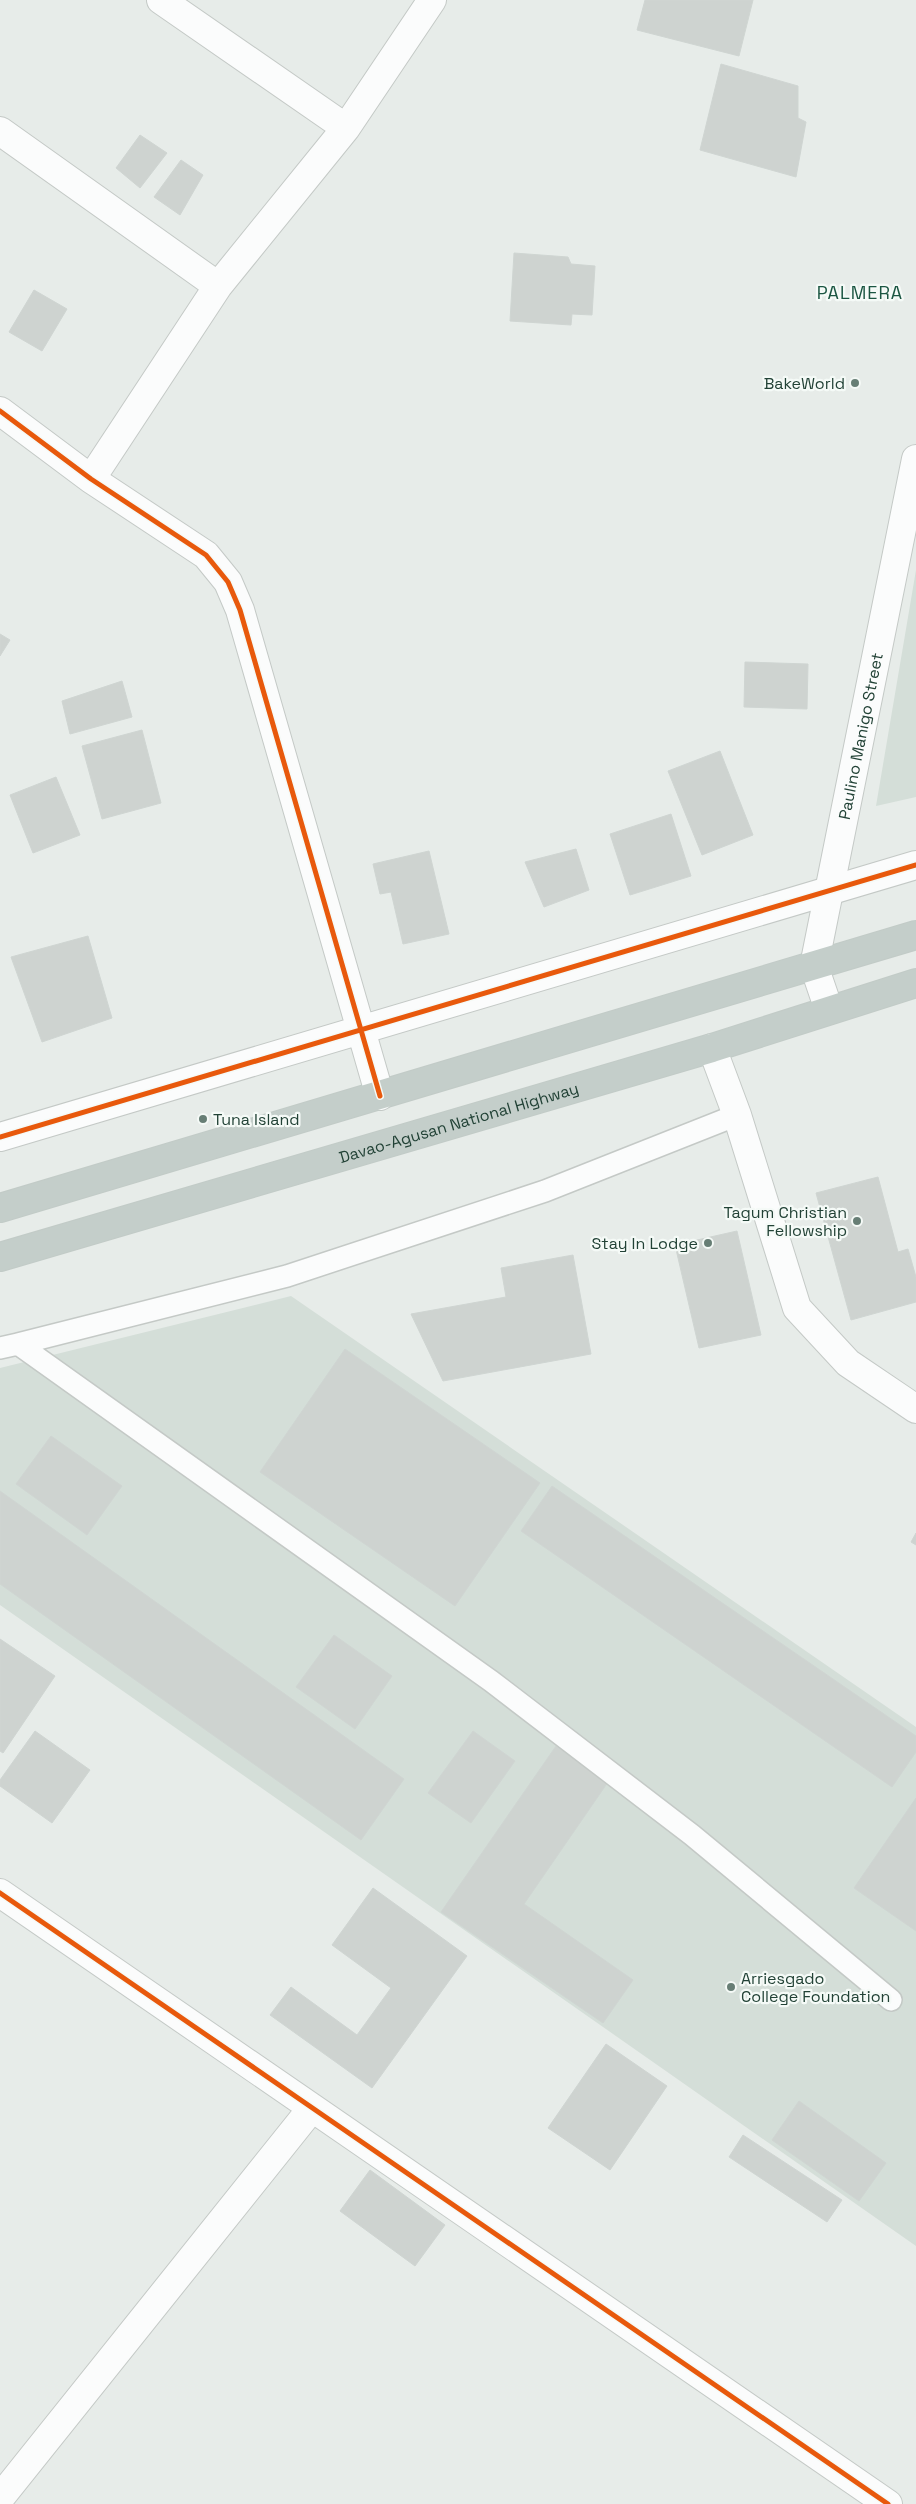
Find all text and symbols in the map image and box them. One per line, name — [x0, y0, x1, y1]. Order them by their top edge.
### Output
district label: PALMERA — [817, 281, 903, 304]
place label: BakeWorld — [764, 373, 845, 394]
marker: BakeWorld — [849, 377, 861, 389]
street label: Paulino Manigo Street — [834, 651, 888, 822]
street label: Davao-Agusan National Highway — [336, 1078, 581, 1168]
place label: Tuna Island — [213, 1109, 300, 1130]
marker: Tuna Island — [197, 1113, 209, 1125]
place label: Tagum Christian Fellowship — [724, 1202, 847, 1241]
marker: Tagum Christian Fellowship — [851, 1215, 863, 1227]
place label: Stay In Lodge — [592, 1233, 698, 1254]
marker: Stay In Lodge — [702, 1237, 714, 1249]
place label: Arriesgado College Foundation — [741, 1968, 890, 2007]
marker: Arriesgado College Foundation — [725, 1981, 737, 1993]

